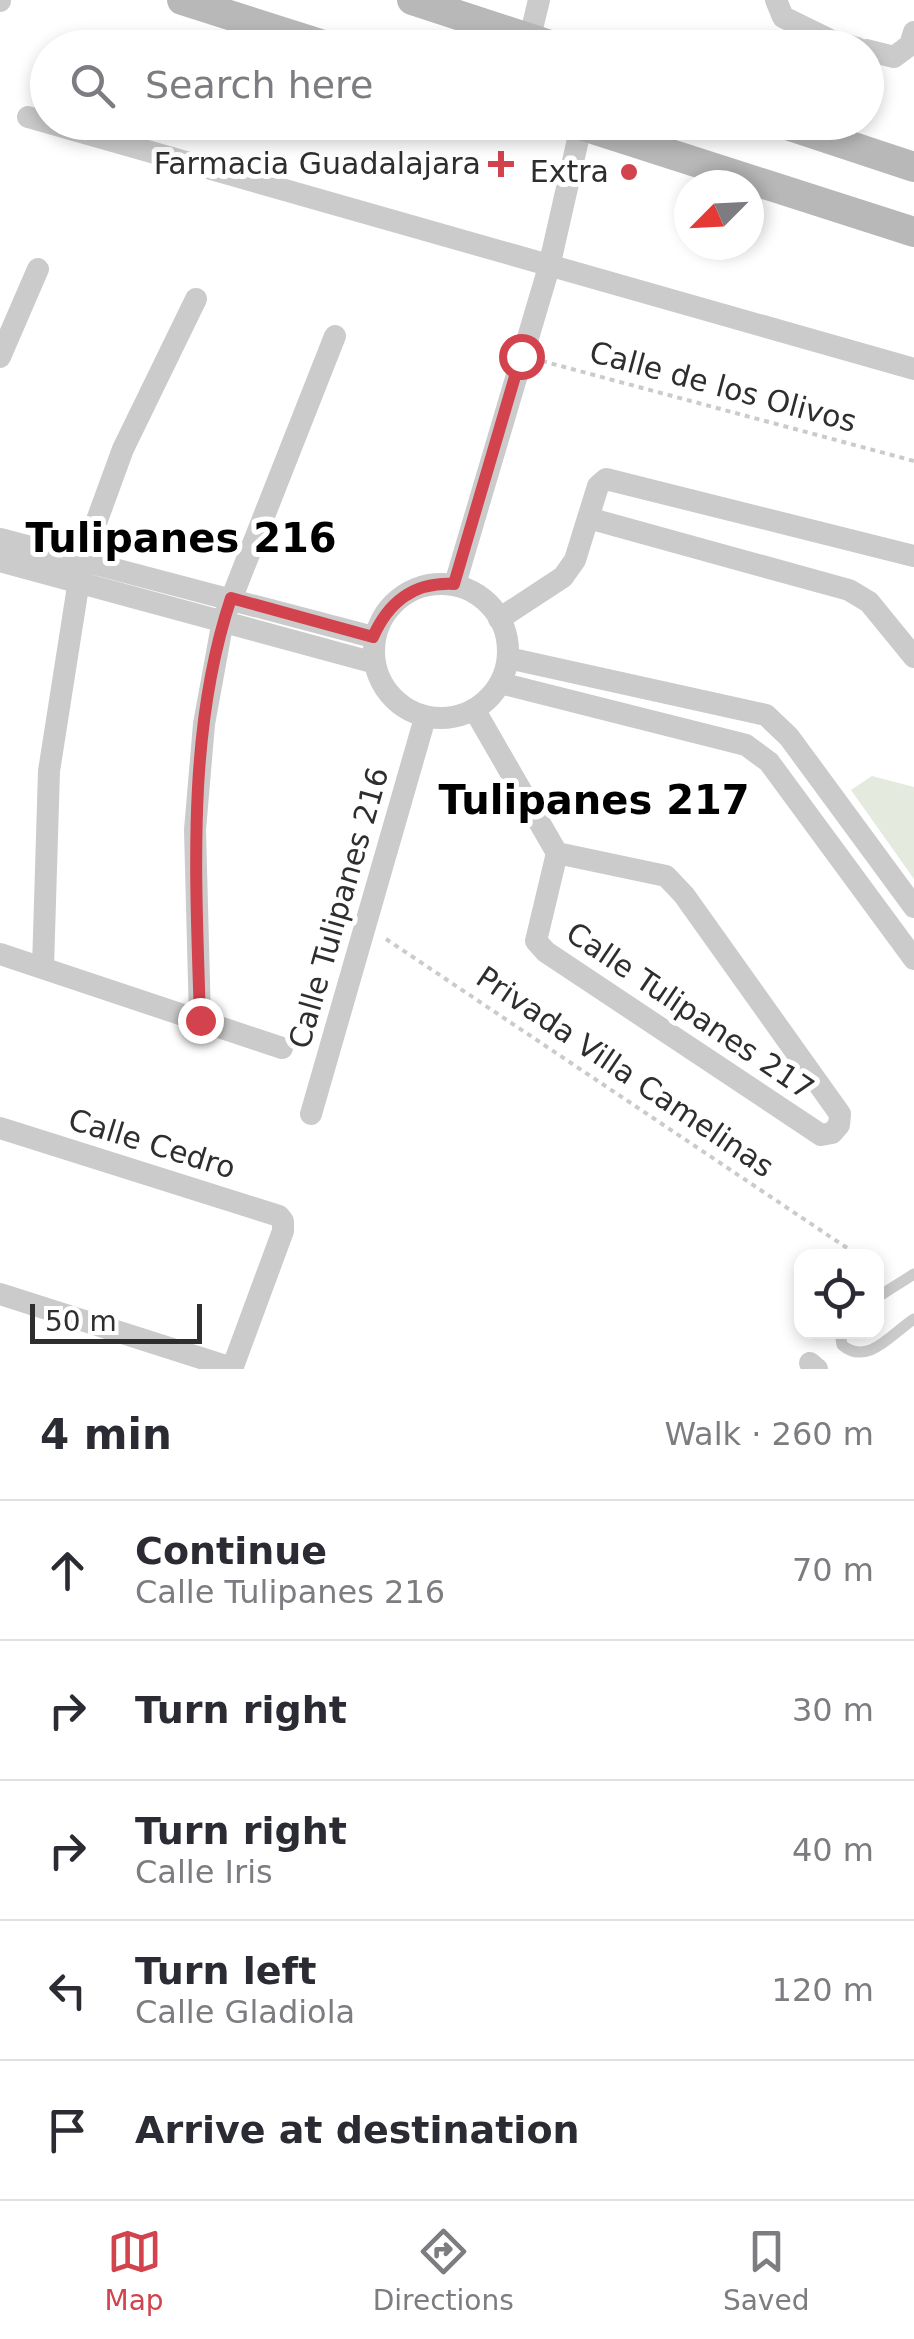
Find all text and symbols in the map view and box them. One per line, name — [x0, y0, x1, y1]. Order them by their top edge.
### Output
search box — [30, 30, 884, 140]
icon: search — [65, 58, 120, 113]
text: Search here — [145, 63, 373, 107]
place label: Farmacia Guadalajara — [154, 146, 481, 181]
marker: Farmacia Guadalajara — [490, 153, 512, 175]
place label: Extra — [530, 154, 609, 189]
marker: Extra — [618, 161, 640, 183]
north arrow — [674, 170, 764, 260]
route start — [499, 334, 545, 380]
street label: Calle de los Olivos — [586, 334, 860, 439]
district label: Tulipanes 216 — [25, 515, 337, 561]
street label: Calle Tulipanes 216 — [282, 763, 395, 1052]
district label: Tulipanes 217 — [438, 777, 750, 823]
street label: Calle Tulipanes 217 — [560, 915, 821, 1106]
street label: Privada Villa Camelinas — [470, 959, 780, 1184]
route end — [178, 998, 224, 1044]
street label: Calle Cedro — [65, 1102, 240, 1185]
map controls — [794, 1249, 884, 1339]
button: locate — [794, 1249, 884, 1339]
scale bar — [30, 1299, 202, 1344]
text: 50 m — [45, 1305, 117, 1338]
text: 4 min — [40, 1410, 172, 1459]
text: Walk · 260 m — [664, 1415, 874, 1453]
text: Continue — [135, 1529, 327, 1573]
icon: ahead — [40, 1543, 95, 1598]
text: 70 m — [792, 1551, 874, 1589]
text: Calle Tulipanes 216 — [135, 1573, 445, 1611]
icon: right — [40, 1683, 95, 1738]
text: Turn right — [135, 1688, 347, 1732]
text: 30 m — [792, 1691, 874, 1729]
text: Turn right — [135, 1809, 347, 1853]
icon: right — [40, 1823, 95, 1878]
text: 40 m — [792, 1831, 874, 1869]
text: Calle Iris — [135, 1853, 273, 1891]
text: Turn left — [135, 1949, 316, 1993]
icon: left — [40, 1963, 95, 2018]
text: 120 m — [772, 1971, 874, 2009]
text: Calle Gladiola — [135, 1993, 355, 2031]
icon: arrive — [40, 2103, 95, 2158]
text: Arrive at destination — [135, 2108, 580, 2152]
tab: Map — [105, 2224, 164, 2317]
tab: Directions — [373, 2224, 514, 2317]
tab: Saved — [723, 2224, 809, 2317]

